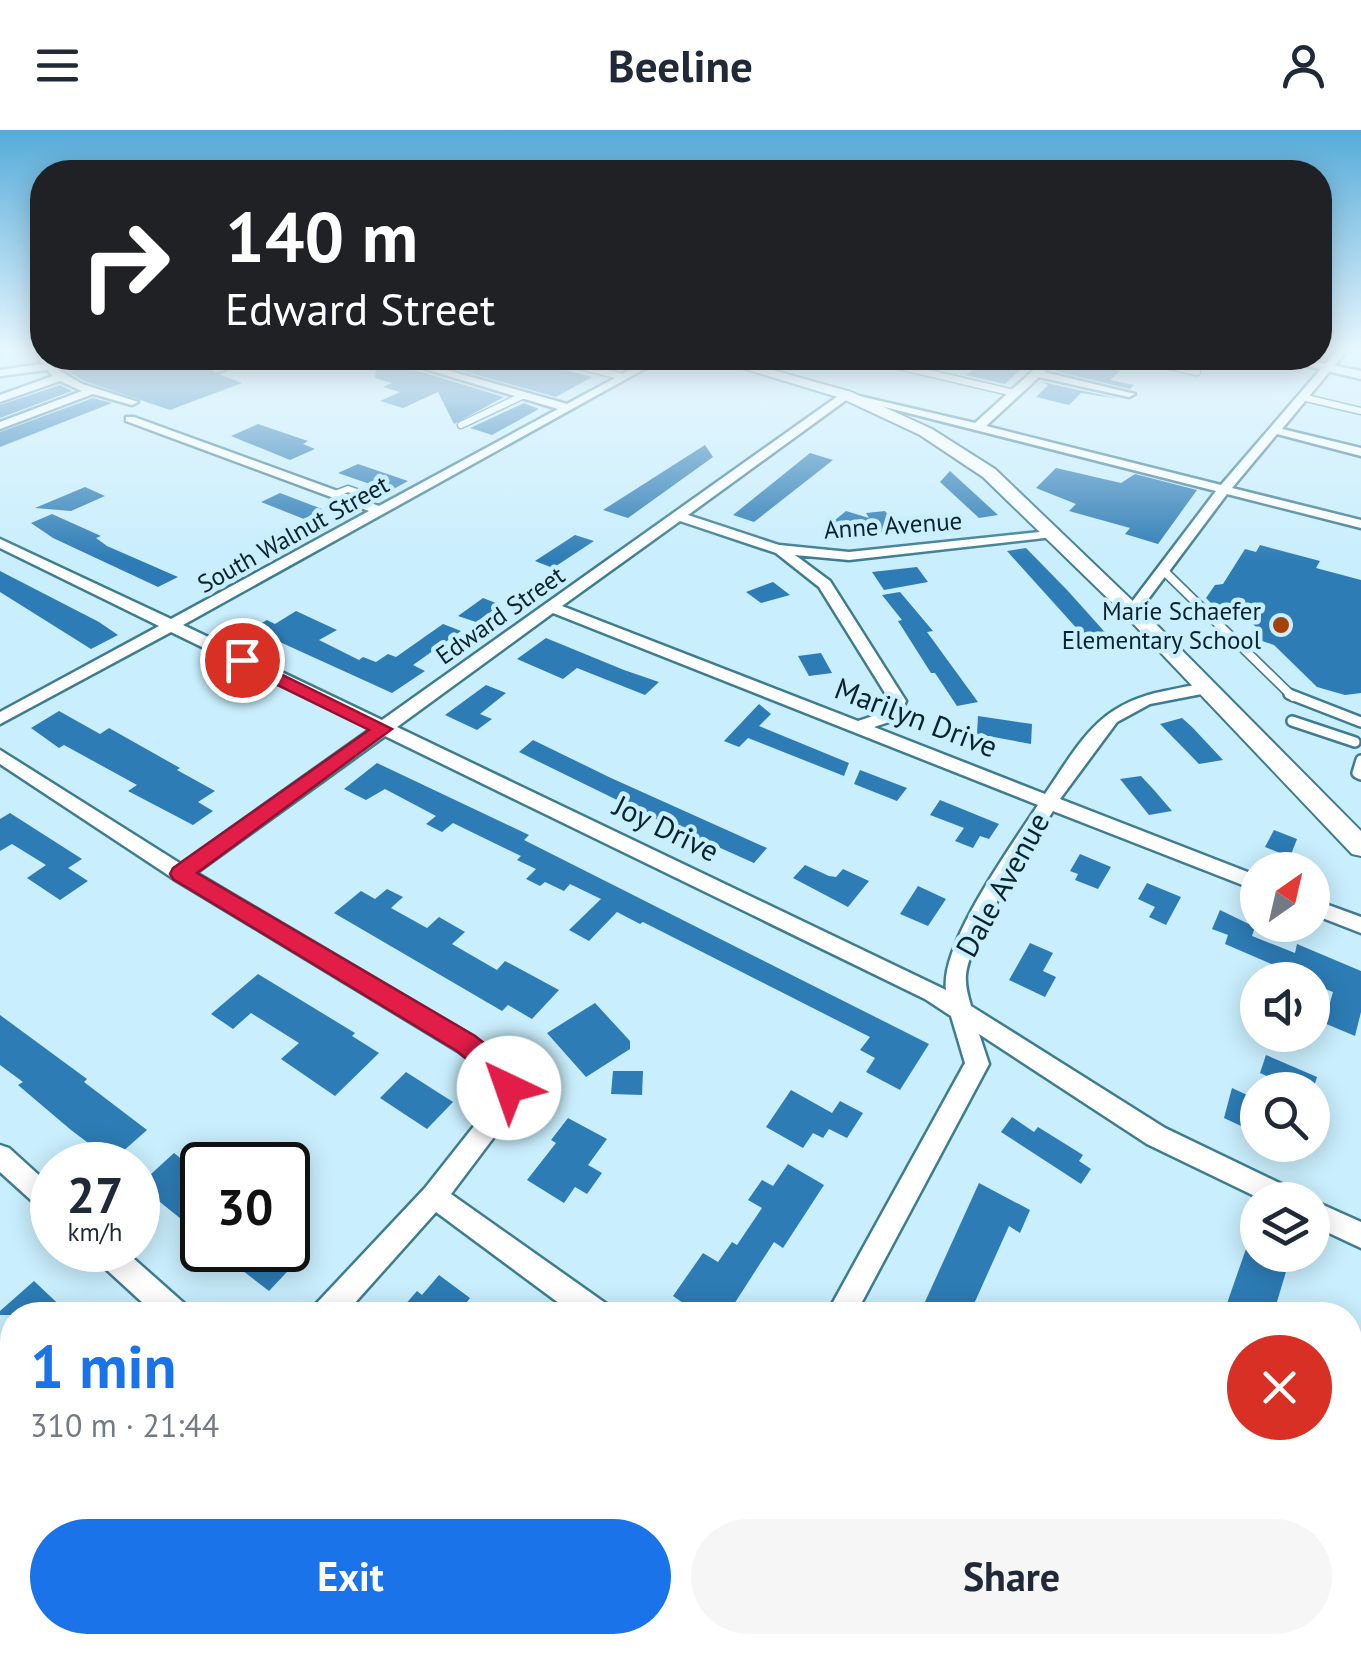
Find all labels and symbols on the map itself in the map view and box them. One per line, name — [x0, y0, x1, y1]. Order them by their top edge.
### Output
street label: South Walnut Street — [192, 468, 395, 600]
street label: Anne Avenue — [823, 504, 963, 546]
street label: Edward Street — [429, 559, 571, 671]
place label: Marie Schaefer Elementary School — [1062, 595, 1262, 656]
marker: Marie Schaefer Elementary School — [1270, 614, 1292, 636]
pin — [200, 618, 285, 703]
street label: Marilyn Drive — [830, 668, 1003, 765]
street label: Joy Drive — [606, 785, 726, 870]
street label: Dale Avenue — [946, 805, 1057, 963]
north arrow — [1240, 852, 1330, 942]
position arrow — [457, 1036, 561, 1140]
speed limit sign: 30 — [180, 1142, 310, 1272]

